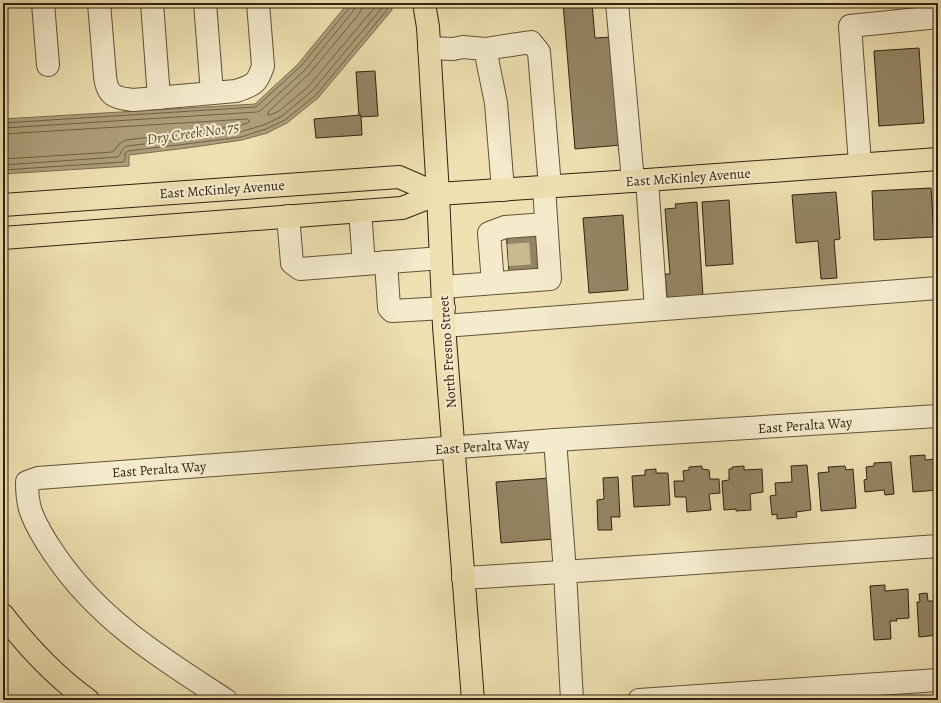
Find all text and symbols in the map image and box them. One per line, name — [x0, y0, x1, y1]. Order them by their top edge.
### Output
water label: Dry Creek No. 75 — [145, 116, 241, 149]
street label: East McKinley Avenue — [625, 164, 751, 191]
street label: East McKinley Avenue — [159, 176, 285, 203]
street label: North Fresno Street — [434, 295, 461, 409]
street label: East Peralta Way — [757, 413, 854, 438]
street label: East Peralta Way — [434, 434, 531, 459]
street label: East Peralta Way — [111, 457, 208, 482]

